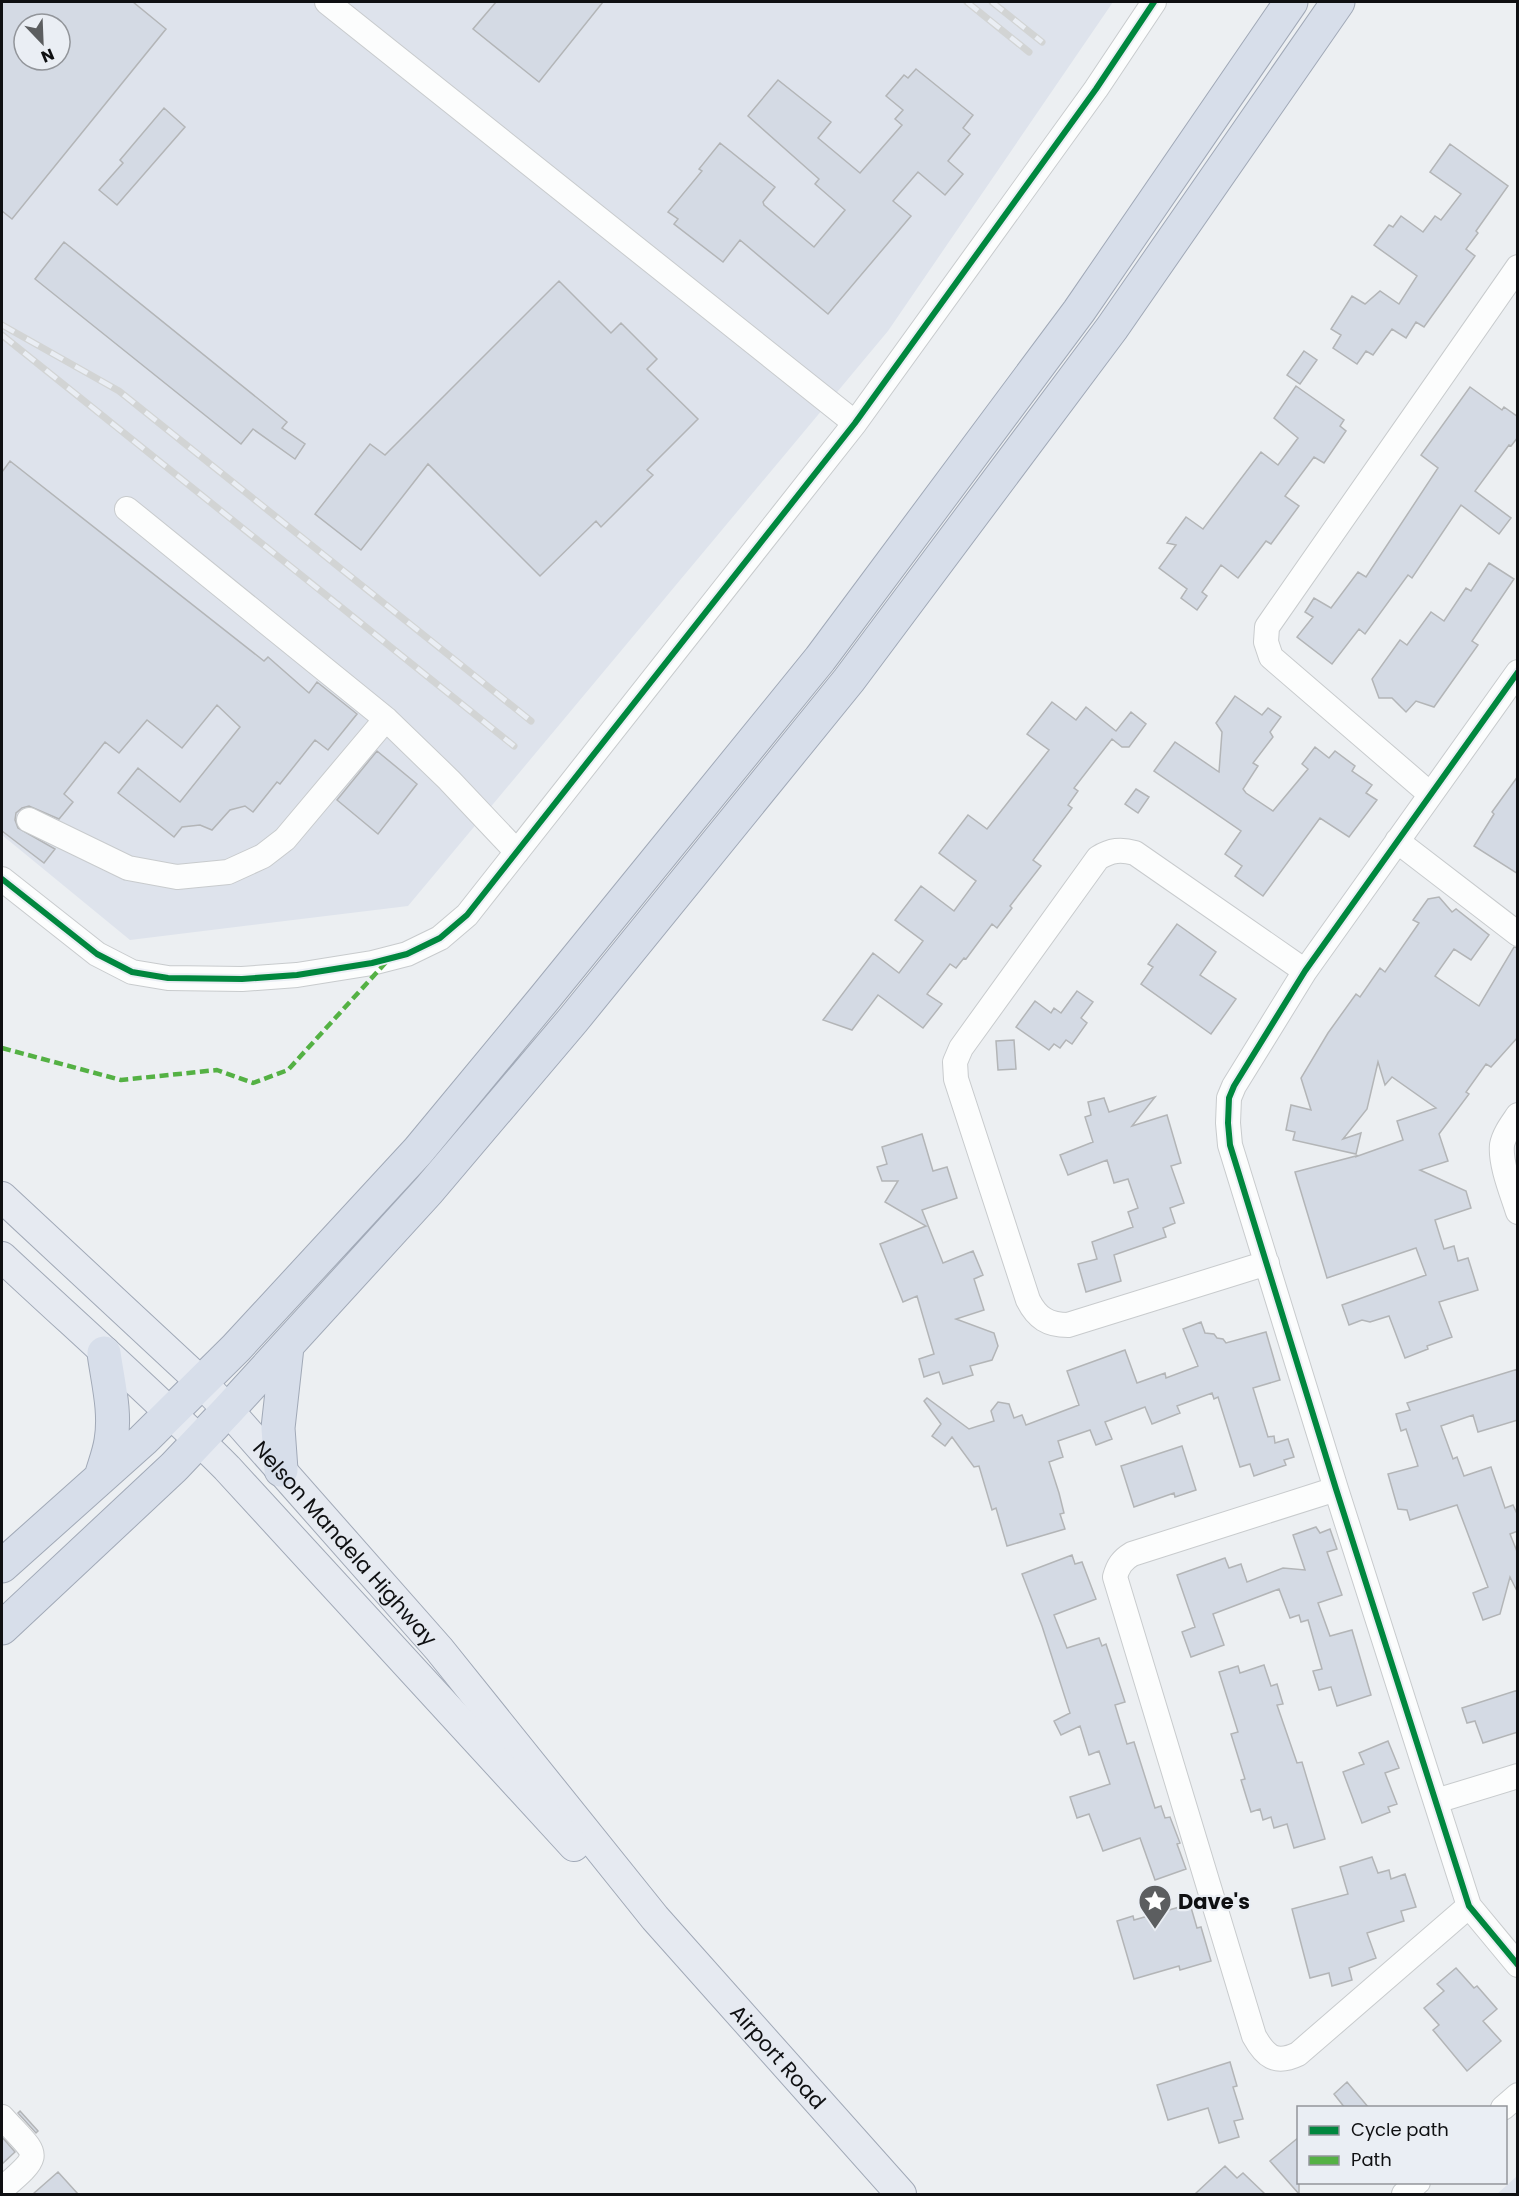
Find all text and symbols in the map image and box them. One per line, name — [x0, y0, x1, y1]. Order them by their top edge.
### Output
north arrow — [12, 12, 72, 72]
text: N — [38, 42, 58, 68]
street label: Nelson Mandela Highway — [247, 1434, 444, 1652]
place icon: Dave's — [1137, 1883, 1173, 1930]
place label: Dave's — [1178, 1887, 1250, 1916]
street label: Airport Road — [724, 1998, 833, 2115]
legend — [1297, 2106, 1507, 2184]
text: Cycle path — [1351, 2117, 1449, 2142]
text: Path — [1351, 2147, 1392, 2172]

